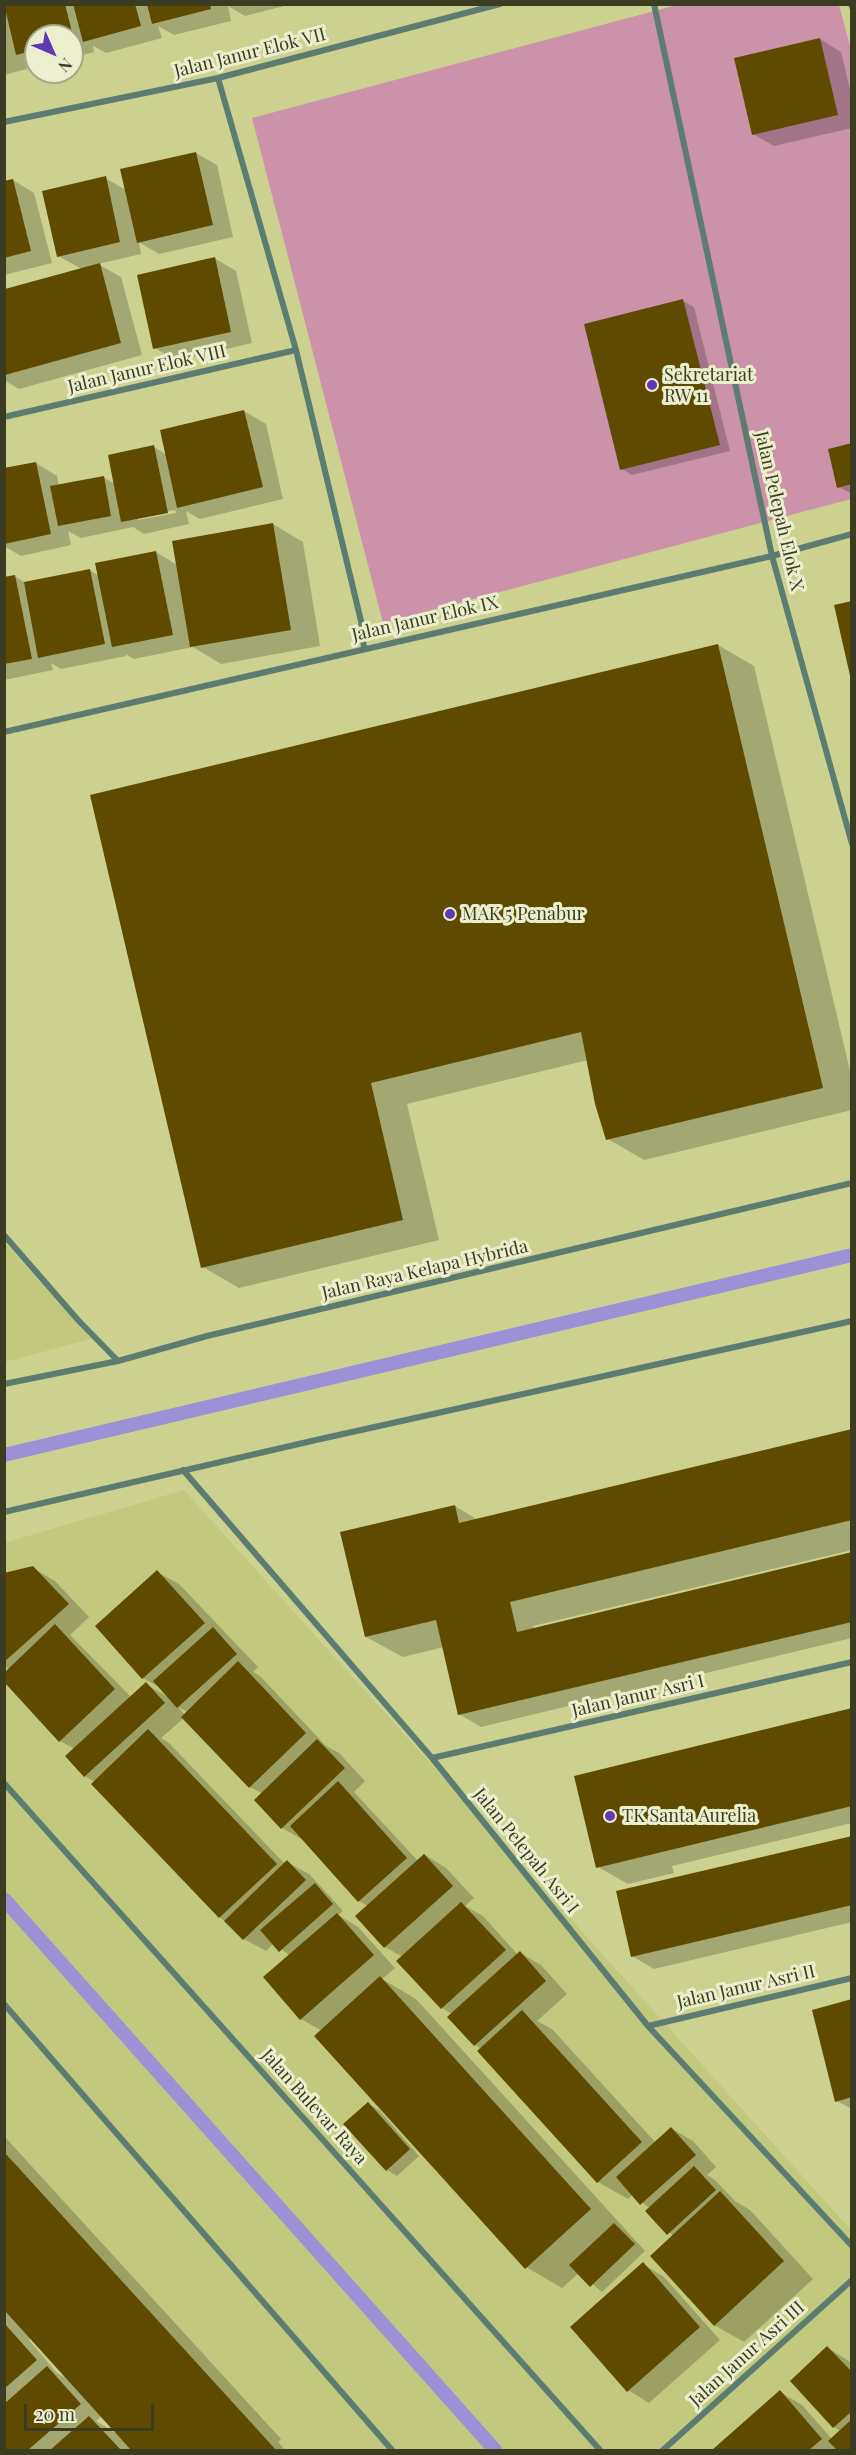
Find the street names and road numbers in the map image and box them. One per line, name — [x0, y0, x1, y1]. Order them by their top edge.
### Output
street label: Jalan Janur Elok VII — [172, 24, 328, 82]
street label: Jalan Janur Elok VIII — [66, 340, 228, 398]
street label: Jalan Pelepah Elok X — [750, 429, 808, 593]
street label: Jalan Janur Elok IX — [350, 592, 500, 646]
street label: Jalan Raya Kelapa Hybrida — [320, 1236, 530, 1304]
street label: Jalan Janur Asri I — [570, 1670, 706, 1722]
street label: Jalan Pelepah Asri I — [469, 1784, 583, 1918]
street label: Jalan Janur Asri II — [675, 1961, 817, 2013]
street label: Jalan Bulevar Raya — [256, 2045, 372, 2169]
street label: Jalan Janur Asri III — [685, 2297, 809, 2411]

